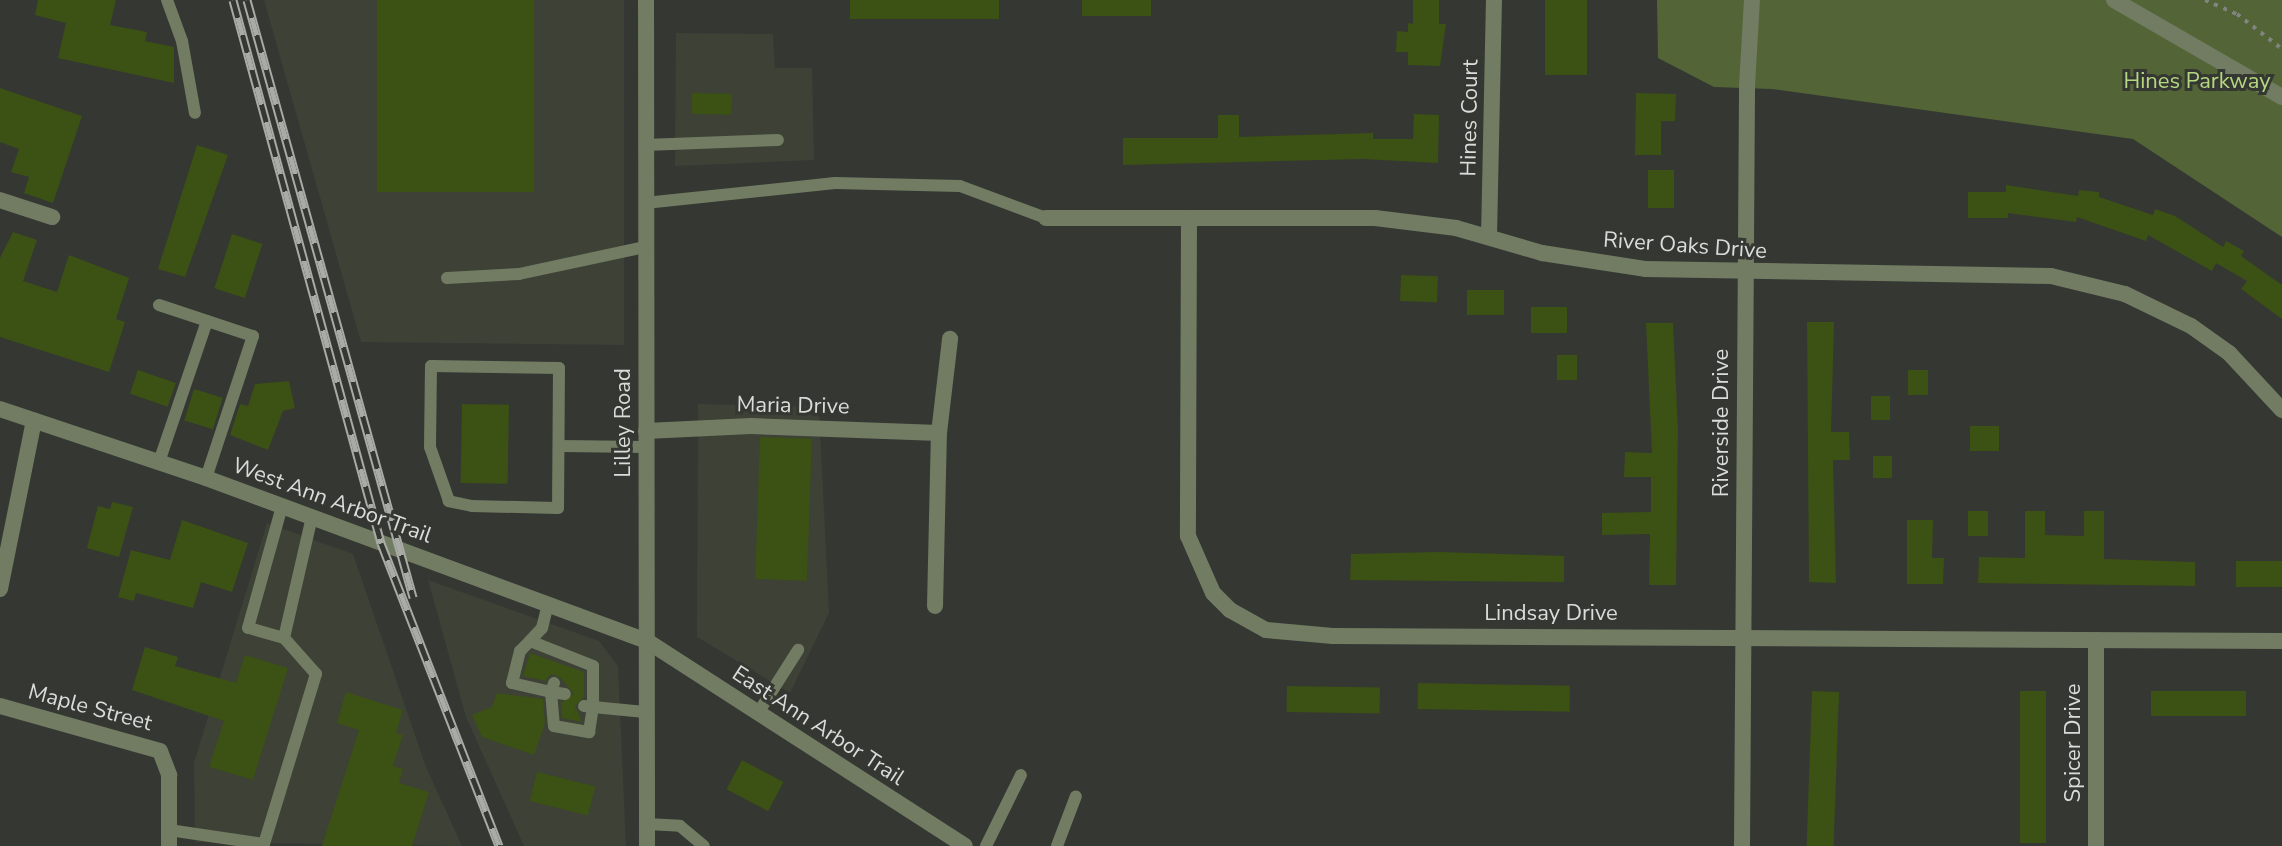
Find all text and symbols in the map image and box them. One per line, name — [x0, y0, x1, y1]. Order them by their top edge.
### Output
street label: Hines Court — [1456, 59, 1484, 177]
park label: Hines Parkway — [2124, 69, 2270, 95]
street label: River Oaks Drive — [1602, 227, 1768, 265]
street label: Riverside Drive — [1709, 349, 1735, 497]
street label: Lilley Road — [611, 368, 637, 478]
street label: Maria Drive — [736, 392, 850, 420]
street label: West Ann Arbor Trail — [229, 453, 435, 549]
street label: Lindsay Drive — [1484, 601, 1618, 627]
street label: East Ann Arbor Trail — [727, 660, 909, 792]
street label: Maple Street — [25, 679, 155, 737]
street label: Spicer Drive — [2061, 684, 2087, 802]

